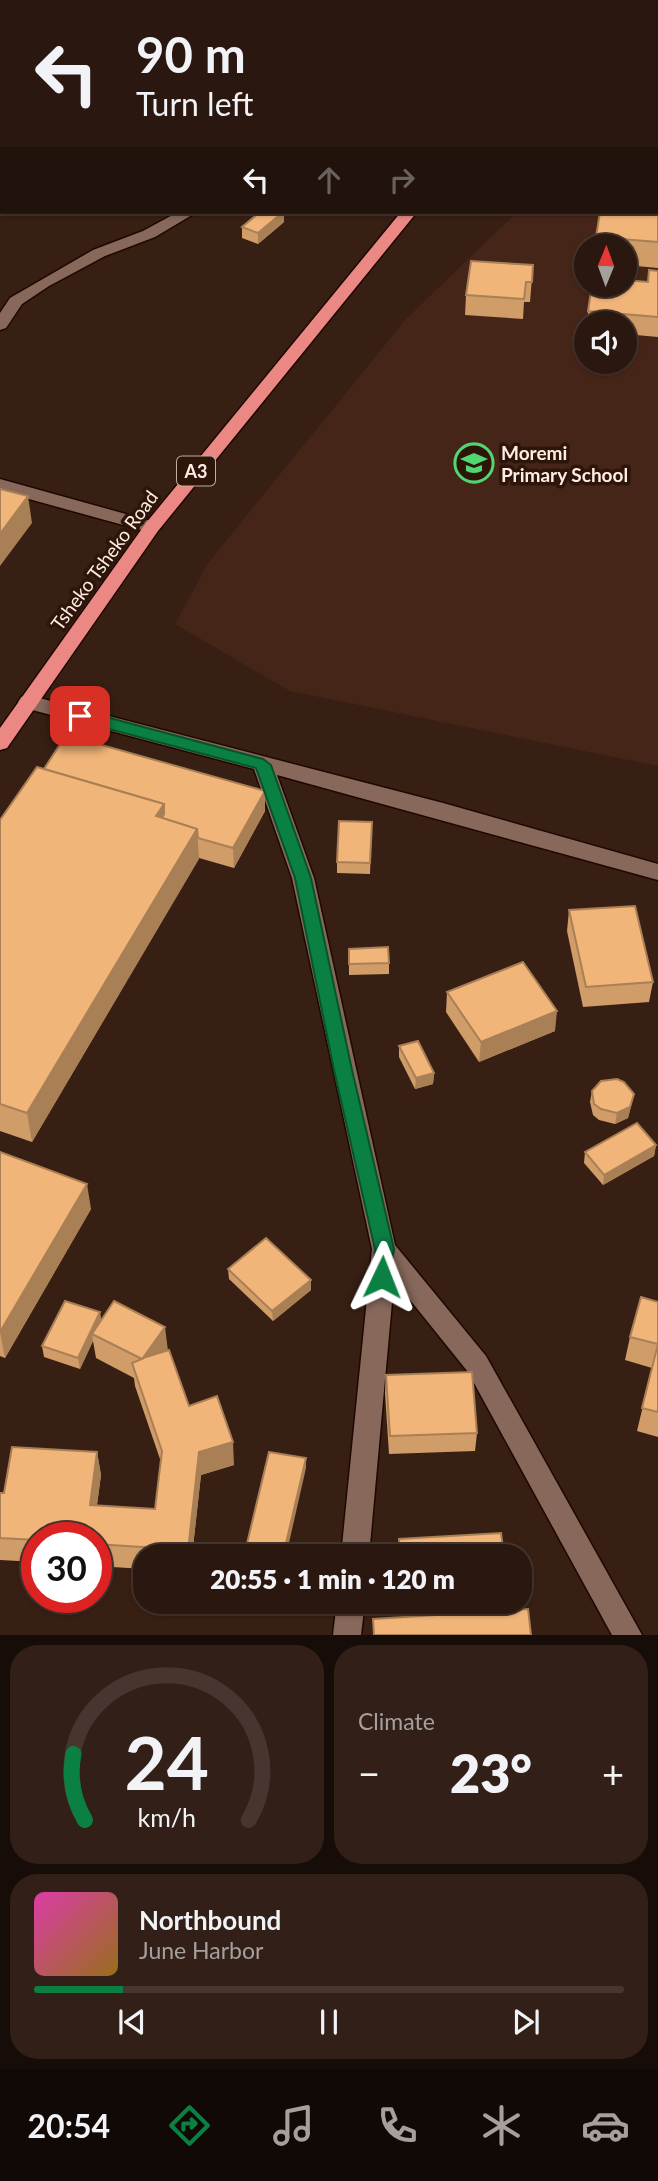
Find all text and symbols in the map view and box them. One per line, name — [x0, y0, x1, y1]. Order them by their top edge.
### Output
text: 90 m — [136, 25, 246, 83]
icon: left — [21, 28, 112, 119]
text: Turn left — [136, 84, 253, 123]
icon: left — [237, 161, 275, 199]
icon: ahead — [310, 161, 348, 199]
icon: right — [383, 161, 421, 199]
north arrow — [574, 234, 637, 298]
map controls — [574, 234, 637, 374]
button: sound — [574, 311, 637, 374]
place label: Moremi Primary School — [501, 441, 628, 486]
school or university icon: Moremi Primary School — [453, 442, 495, 484]
road number: A3 — [177, 457, 215, 486]
street label: Tsheko Tsheko Road — [46, 486, 162, 634]
pin — [50, 686, 110, 746]
icon: arrive — [61, 697, 99, 735]
position arrow — [345, 1240, 419, 1314]
speed limit sign: 30 — [21, 1522, 112, 1613]
text: 20:55 · 1 min · 120 m — [210, 1563, 455, 1595]
text: Climate — [358, 1707, 435, 1735]
text: 24 — [125, 1719, 209, 1807]
text: 23° — [450, 1742, 532, 1804]
text: − — [358, 1750, 380, 1796]
text: + — [602, 1750, 624, 1796]
text: km/h — [138, 1802, 196, 1832]
text: Northbound — [139, 1904, 281, 1936]
text: June Harbor — [139, 1936, 263, 1964]
icon: previous — [113, 2003, 151, 2041]
icon: pause — [310, 2003, 348, 2041]
icon: next — [507, 2003, 545, 2041]
icon: directions — [165, 2101, 214, 2150]
icon: music — [269, 2101, 318, 2150]
icon: phone — [373, 2101, 422, 2150]
icon: climate — [477, 2101, 526, 2150]
icon: car — [581, 2101, 630, 2150]
text: 20:54 — [28, 2106, 110, 2145]

